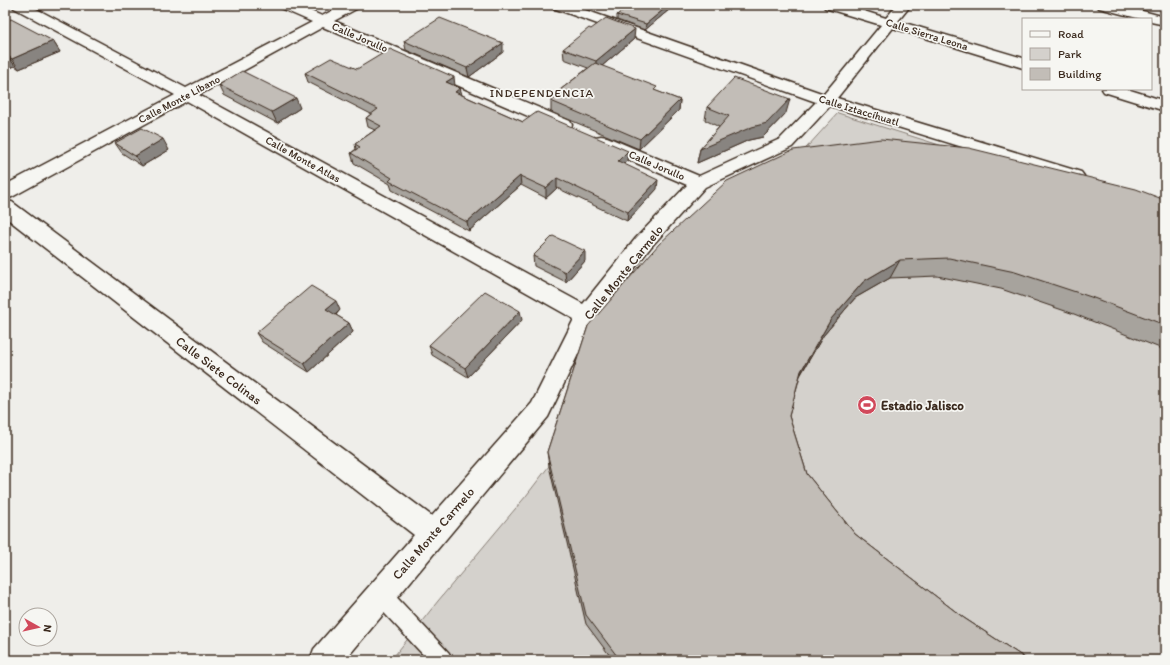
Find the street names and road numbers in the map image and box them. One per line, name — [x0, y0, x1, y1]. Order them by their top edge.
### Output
street label: Calle Sierra Leona — [884, 16, 970, 53]
street label: Calle Jorullo — [330, 20, 390, 55]
street label: Calle Monte Líbano — [136, 72, 223, 126]
street label: Calle Iztaccíhuatl — [817, 92, 901, 129]
street label: Calle Monte Atlas — [263, 133, 343, 185]
street label: Calle Jorullo — [627, 148, 687, 183]
street label: Calle Monte Carmelo — [581, 222, 666, 323]
street label: Calle Siete Colinas — [173, 333, 265, 408]
street label: Calle Monte Carmelo — [389, 484, 478, 583]

